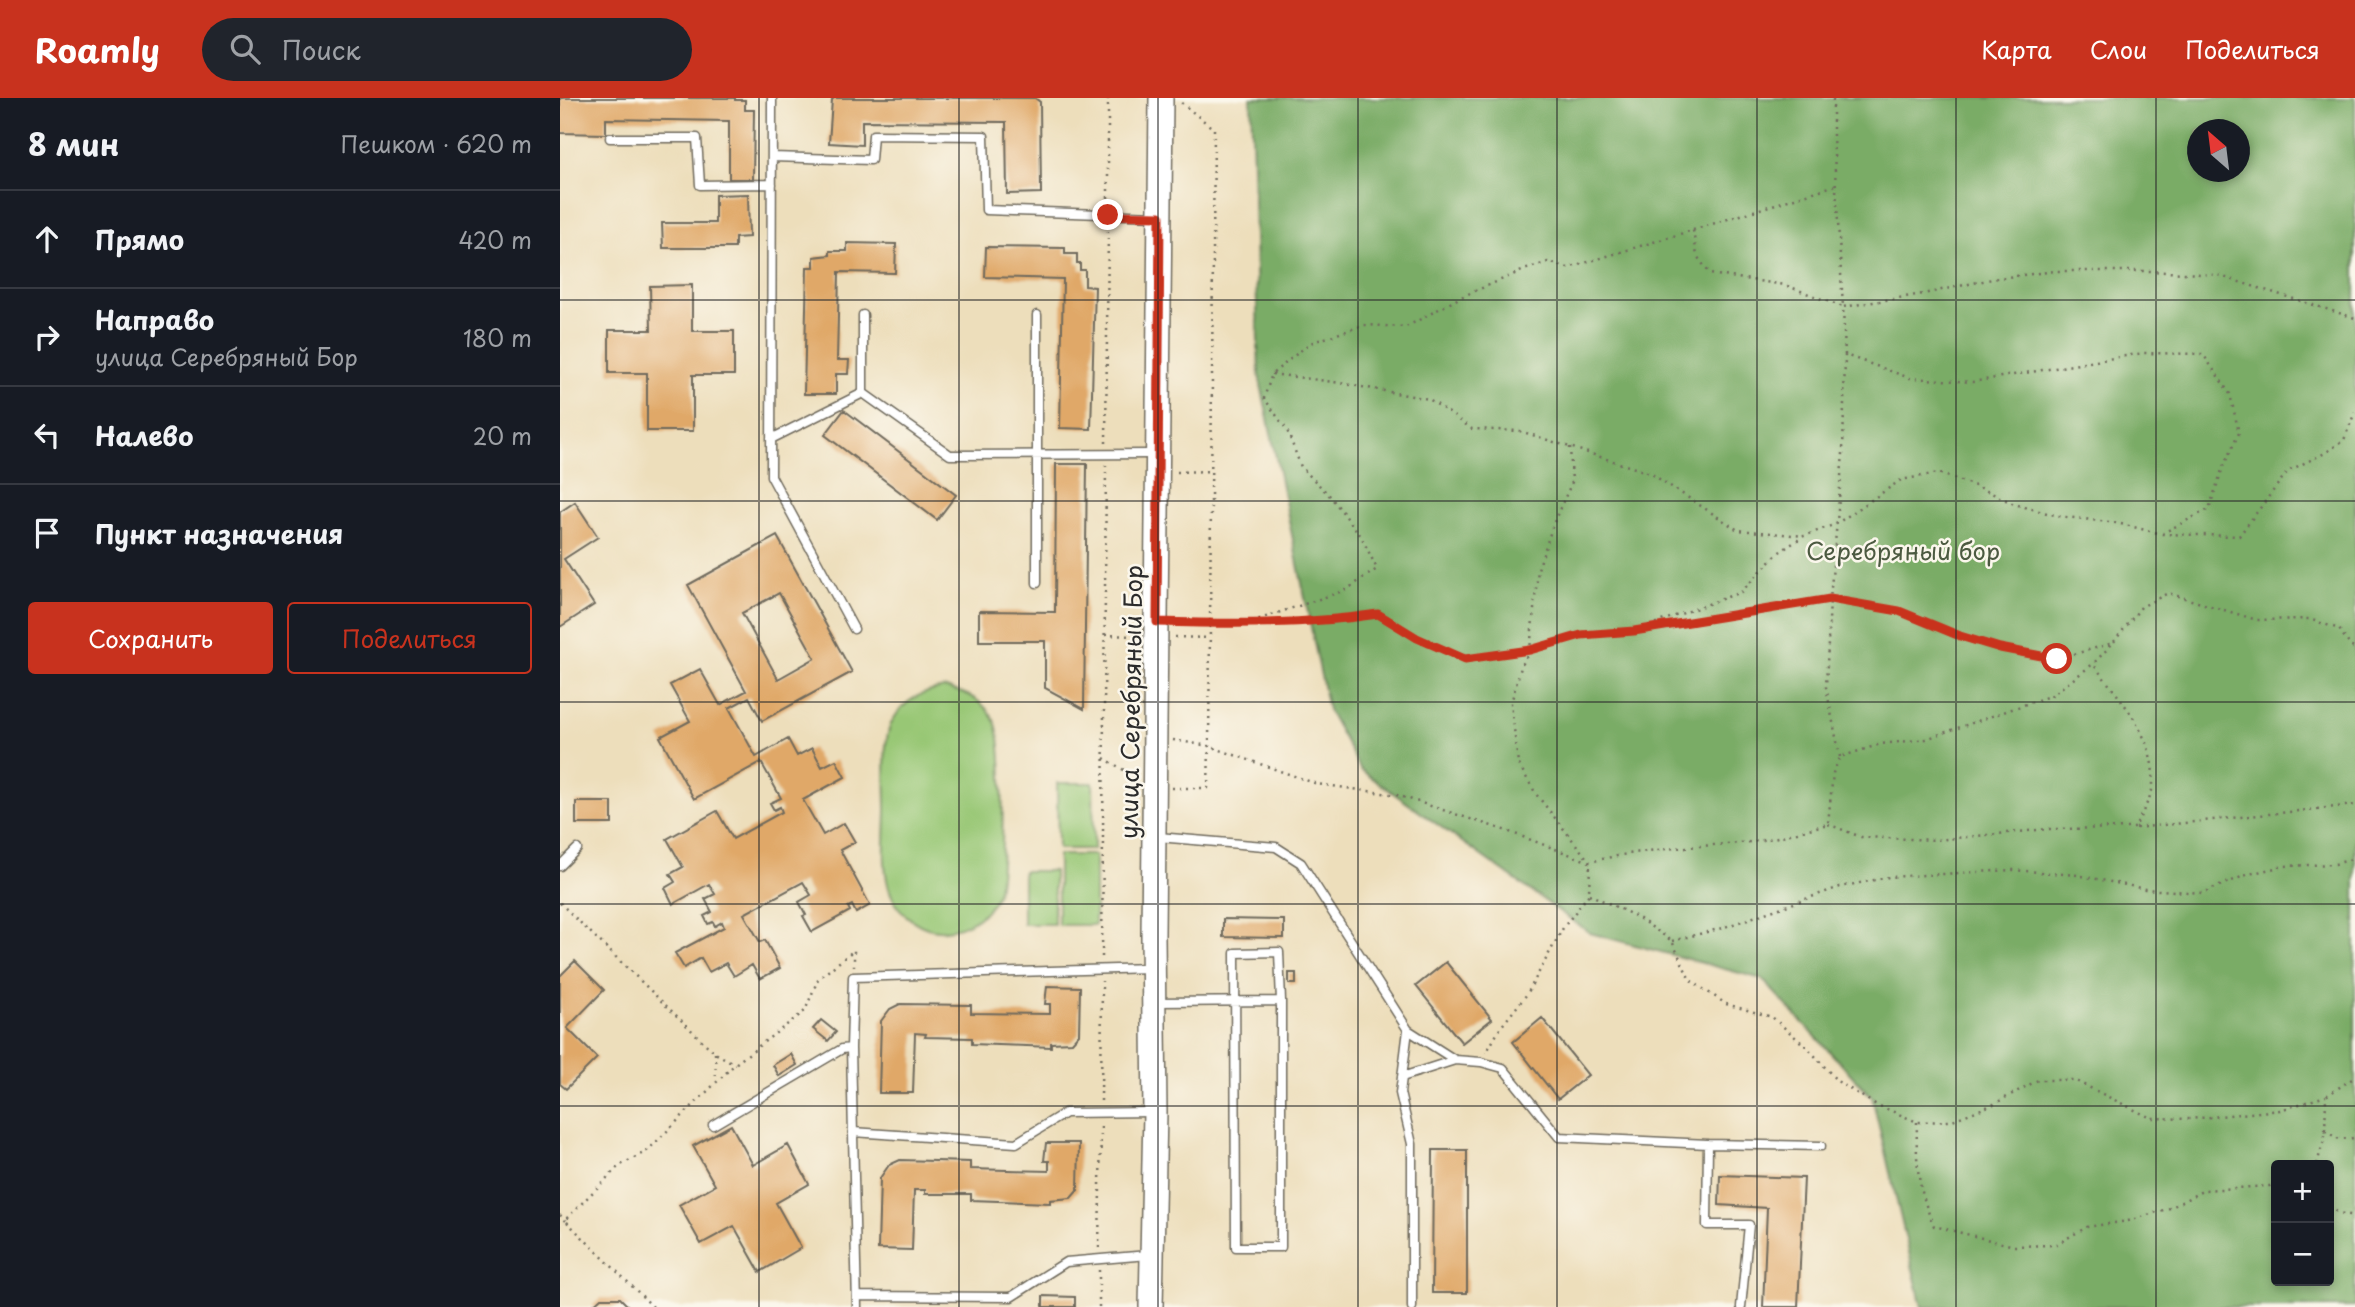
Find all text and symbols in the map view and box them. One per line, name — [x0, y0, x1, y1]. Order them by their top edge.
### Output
search box — [202, 18, 692, 81]
text: Roamly — [35, 24, 160, 74]
icon: search — [226, 30, 264, 68]
text: Поиск — [282, 30, 361, 69]
text: Карта — [1981, 31, 2052, 67]
text: Слои — [2090, 31, 2147, 67]
text: Поделиться — [2185, 31, 2320, 67]
north arrow — [2187, 119, 2250, 182]
text: 8 мин — [28, 121, 119, 166]
text: Пешком · 620 m — [341, 126, 532, 161]
route end — [1092, 199, 1123, 230]
icon: ahead — [28, 220, 66, 258]
text: Прямо — [95, 220, 184, 259]
text: 420 m — [458, 222, 532, 257]
text: Направо — [95, 300, 214, 339]
icon: right — [28, 318, 66, 356]
text: 180 m — [463, 320, 532, 355]
text: улица Серебряный Бор — [95, 339, 358, 374]
icon: left — [28, 416, 66, 454]
text: Налево — [95, 416, 193, 455]
text: 20 m — [473, 418, 532, 453]
icon: arrive — [28, 514, 66, 552]
text: Пункт назначения — [95, 514, 343, 553]
park label: Серебряный бор — [1806, 532, 2000, 568]
street label: улица Серебряный Бор — [1110, 565, 1150, 839]
button: Сохранить — [28, 602, 273, 674]
button: Поделиться — [287, 602, 532, 674]
route start — [2041, 643, 2072, 674]
map controls — [2271, 1160, 2334, 1286]
button: + — [2271, 1160, 2334, 1223]
button: − — [2271, 1223, 2334, 1286]

